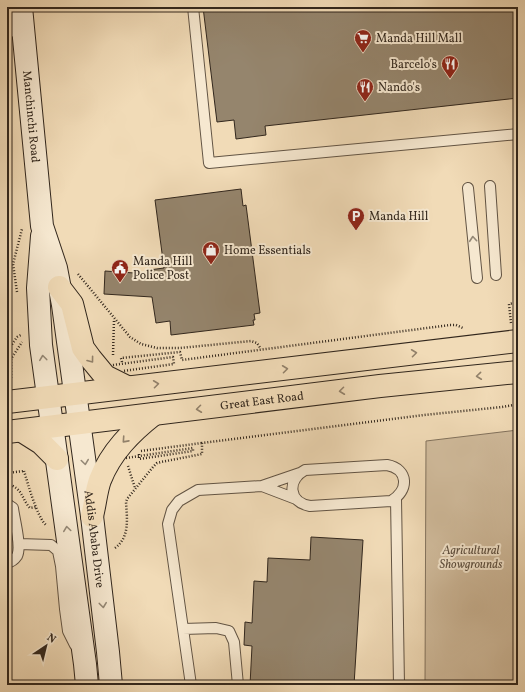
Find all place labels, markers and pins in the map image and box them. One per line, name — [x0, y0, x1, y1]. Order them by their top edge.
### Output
supermarket icon: Manda Hill Mall — [353, 28, 373, 53]
place label: Manda Hill Mall — [376, 31, 462, 47]
restaurant icon: Barcelo's — [440, 54, 460, 79]
place label: Barcelo's — [391, 57, 437, 73]
restaurant icon: Nando's — [355, 77, 375, 102]
place label: Nando's — [378, 80, 420, 96]
parking icon: Manda Hill — [346, 206, 366, 231]
place label: Manda Hill — [369, 209, 429, 225]
shop icon: Home Essentials — [201, 240, 221, 265]
place label: Home Essentials — [224, 243, 311, 259]
place label: Manda Hill Police Post — [133, 254, 193, 284]
public building icon: Manda Hill Police Post — [110, 258, 130, 283]

